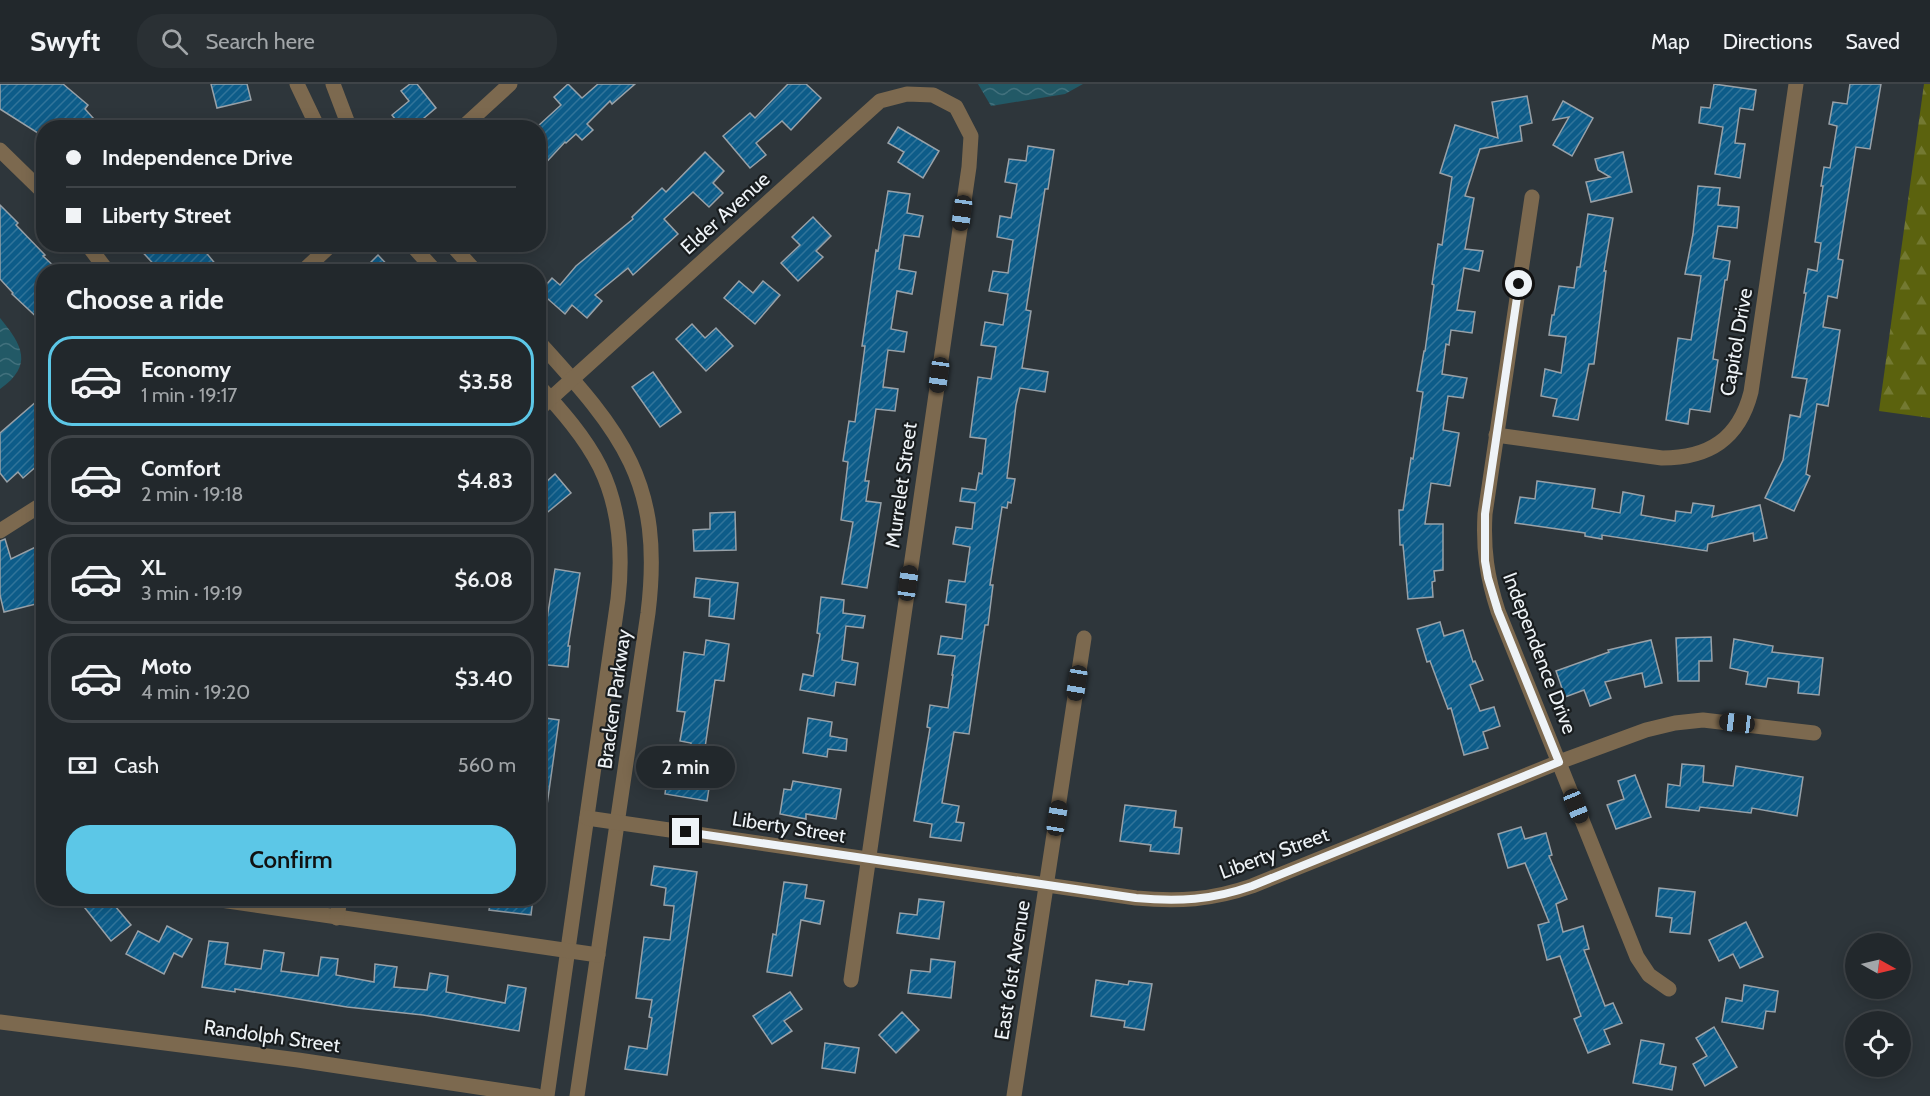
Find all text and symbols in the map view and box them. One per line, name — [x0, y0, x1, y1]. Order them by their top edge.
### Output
search box — [137, 14, 557, 68]
text: Swyft — [30, 24, 101, 58]
icon: search — [158, 25, 191, 58]
text: Search here — [206, 28, 315, 55]
text: Map — [1651, 29, 1690, 54]
text: Directions — [1723, 29, 1812, 54]
text: Saved — [1845, 29, 1900, 54]
text: Independence Drive — [102, 144, 293, 171]
street label: Elder Avenue — [676, 167, 774, 259]
car — [951, 194, 973, 232]
text: Liberty Street — [102, 202, 231, 229]
route start — [1505, 270, 1532, 297]
text: Choose a ride — [66, 283, 224, 316]
street label: Capitol Drive — [1715, 286, 1757, 398]
icon: car — [69, 354, 123, 408]
text: Economy — [141, 356, 231, 383]
car — [928, 356, 950, 394]
text: $3.58 — [458, 368, 513, 395]
text: 1 min · 19:17 — [141, 383, 237, 407]
street label: Murrelet Street — [880, 420, 922, 549]
icon: car — [69, 453, 123, 507]
text: Comfort — [141, 455, 220, 482]
text: $4.83 — [457, 467, 513, 494]
text: 2 min · 19:18 — [141, 482, 243, 506]
icon: car — [69, 552, 123, 606]
text: XL — [141, 554, 166, 581]
car — [897, 564, 919, 602]
text: $6.08 — [455, 566, 513, 593]
street label: Independence Drive — [1498, 569, 1582, 737]
text: 3 min · 19:19 — [141, 581, 243, 605]
street label: Bracken Parkway — [592, 628, 636, 770]
icon: car — [69, 651, 123, 705]
text: Moto — [141, 653, 192, 680]
car — [1065, 664, 1089, 702]
text: $3.40 — [455, 665, 513, 692]
text: 4 min · 19:20 — [141, 680, 250, 704]
car — [1718, 712, 1756, 734]
callout: 2 min — [636, 745, 736, 787]
icon: cash — [66, 749, 99, 782]
text: Cash — [114, 752, 159, 779]
text: 560 m — [458, 753, 516, 777]
text: 2 min — [661, 755, 710, 779]
car — [1561, 786, 1591, 826]
car — [1045, 799, 1069, 837]
street label: Liberty Street — [730, 806, 848, 848]
route end — [672, 818, 699, 845]
street label: Liberty Street — [1216, 822, 1332, 884]
button: Confirm — [66, 825, 516, 894]
street label: East 61st Avenue — [989, 899, 1035, 1041]
north arrow — [1845, 933, 1911, 999]
map controls — [1845, 933, 1911, 1077]
button: locate — [1845, 1011, 1911, 1077]
street label: Randolph Street — [202, 1015, 342, 1057]

